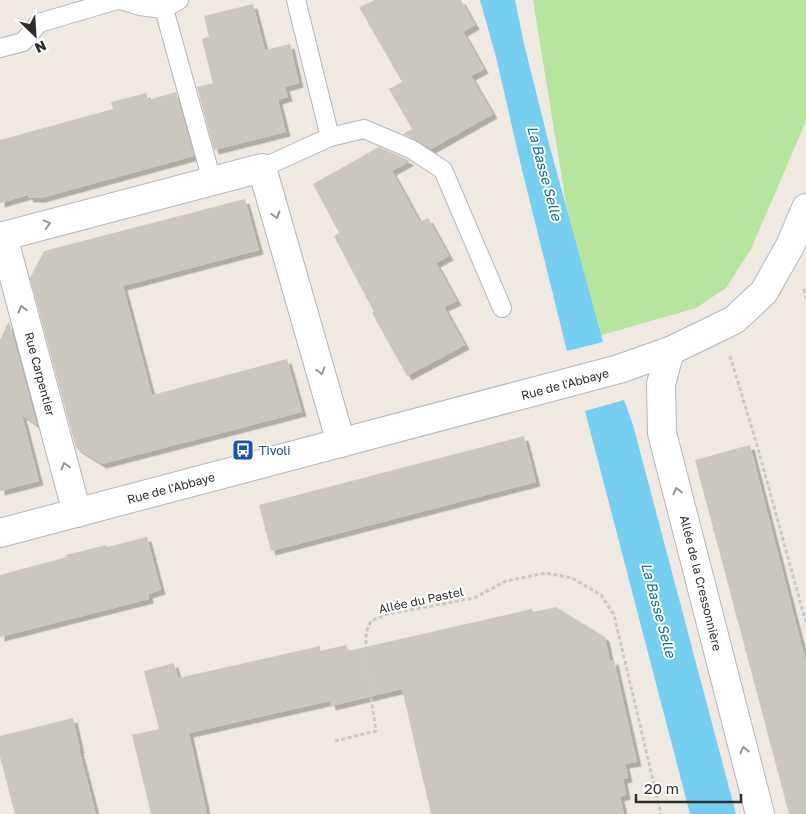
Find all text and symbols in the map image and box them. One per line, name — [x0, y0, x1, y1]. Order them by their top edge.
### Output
north arrow — [10, 10, 60, 60]
text: N — [32, 37, 49, 57]
water label: La Basse Selle — [524, 124, 566, 223]
one-way arrow — [270, 210, 280, 219]
one-way arrow — [43, 220, 51, 230]
one-way arrow — [18, 305, 28, 313]
street label: Rue Carpentier — [22, 331, 58, 418]
street label: Rue de l'Abbaye — [519, 365, 611, 403]
one-way arrow — [315, 366, 325, 375]
bus stop icon: Tivoli — [231, 438, 255, 462]
place label: Tivoli — [259, 443, 290, 458]
one-way arrow — [60, 462, 70, 470]
street label: Rue de l'Abbaye — [125, 469, 217, 507]
one-way arrow — [672, 486, 683, 495]
street label: Allée de la Cressonnière — [677, 514, 725, 652]
water label: La Basse Selle — [638, 561, 680, 660]
street label: Allée du Pastel — [377, 584, 465, 616]
one-way arrow — [739, 745, 750, 754]
scale bar — [636, 772, 741, 804]
text: 20 m — [644, 779, 679, 797]

